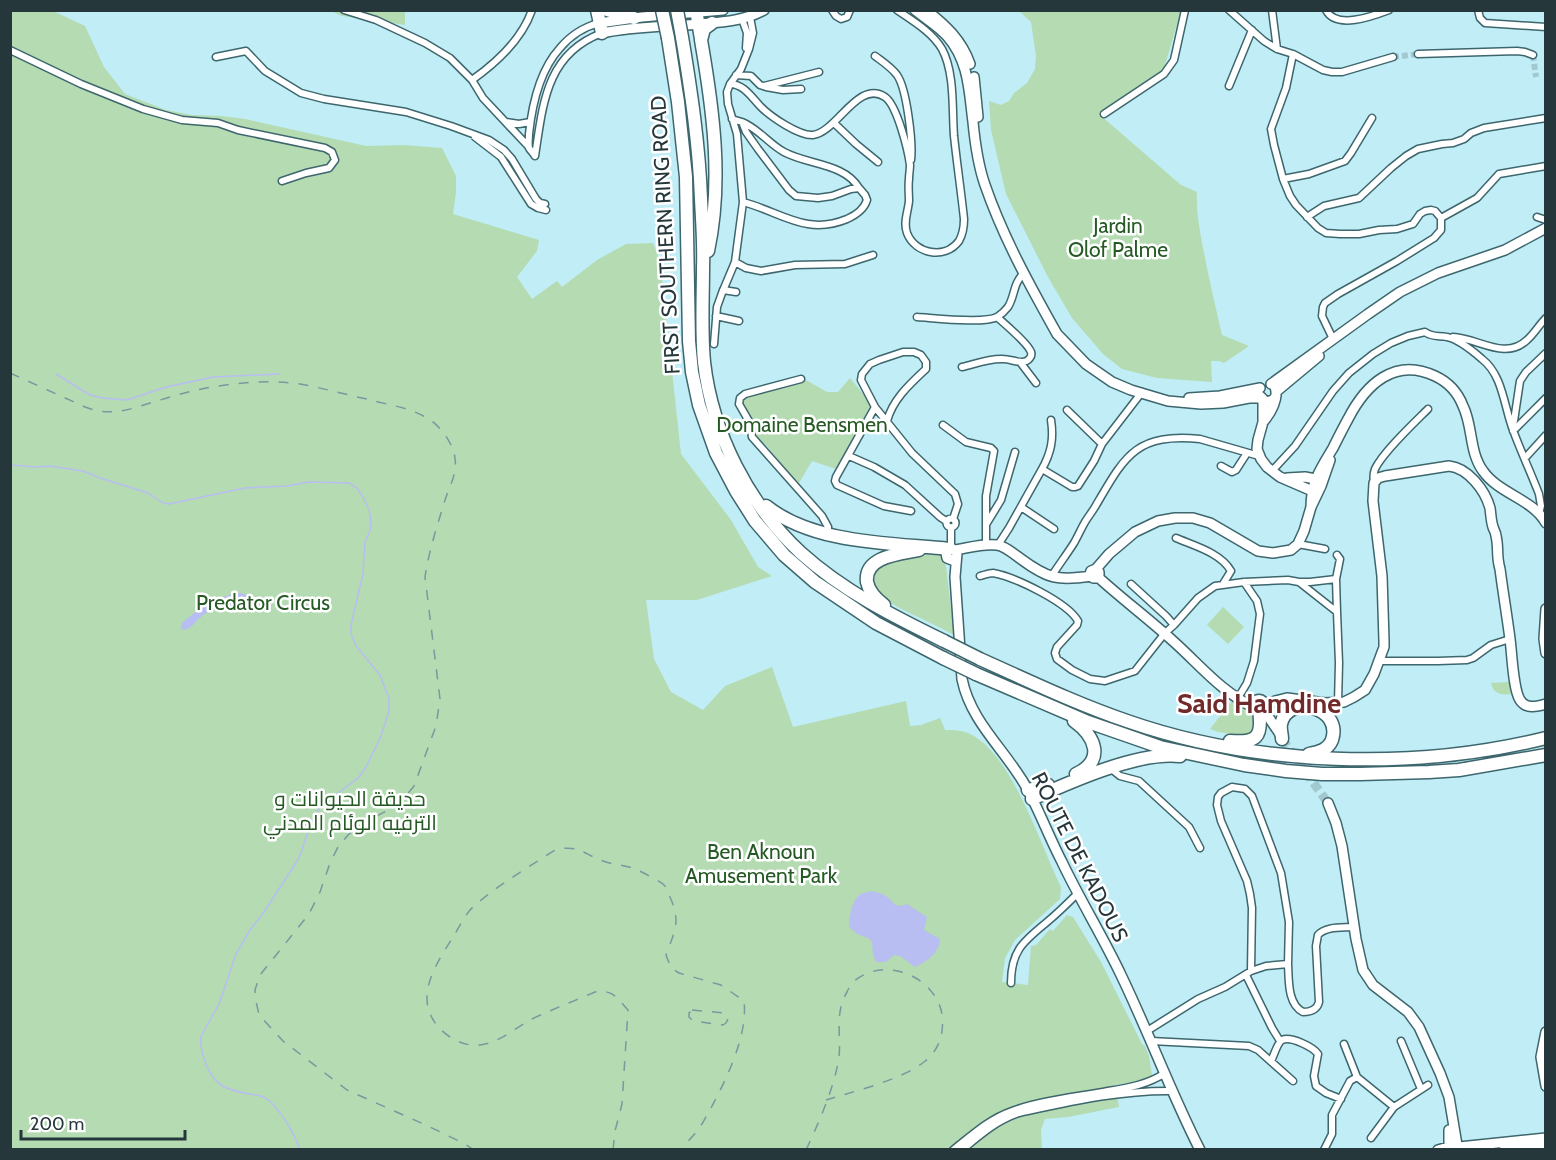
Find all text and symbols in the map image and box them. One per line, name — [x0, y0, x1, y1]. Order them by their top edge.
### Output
street label: FIRST SOUTHERN RING ROAD — [645, 95, 685, 375]
park label: Jardin Olof Palme — [1068, 213, 1168, 262]
park label: Domaine Bensmen — [716, 412, 888, 437]
park label: Predator Circus — [196, 590, 330, 615]
district label: Said Hamdine — [1177, 687, 1341, 720]
street label: ROUTE DE KADOUS — [1026, 768, 1134, 946]
park label: حديقة الحيوانات و الترفيه الوئام المدني — [263, 786, 437, 839]
park label: Ben Aknoun Amusement Park — [685, 839, 838, 888]
scale bar — [21, 1103, 184, 1141]
text: 200 m — [30, 1113, 84, 1135]

